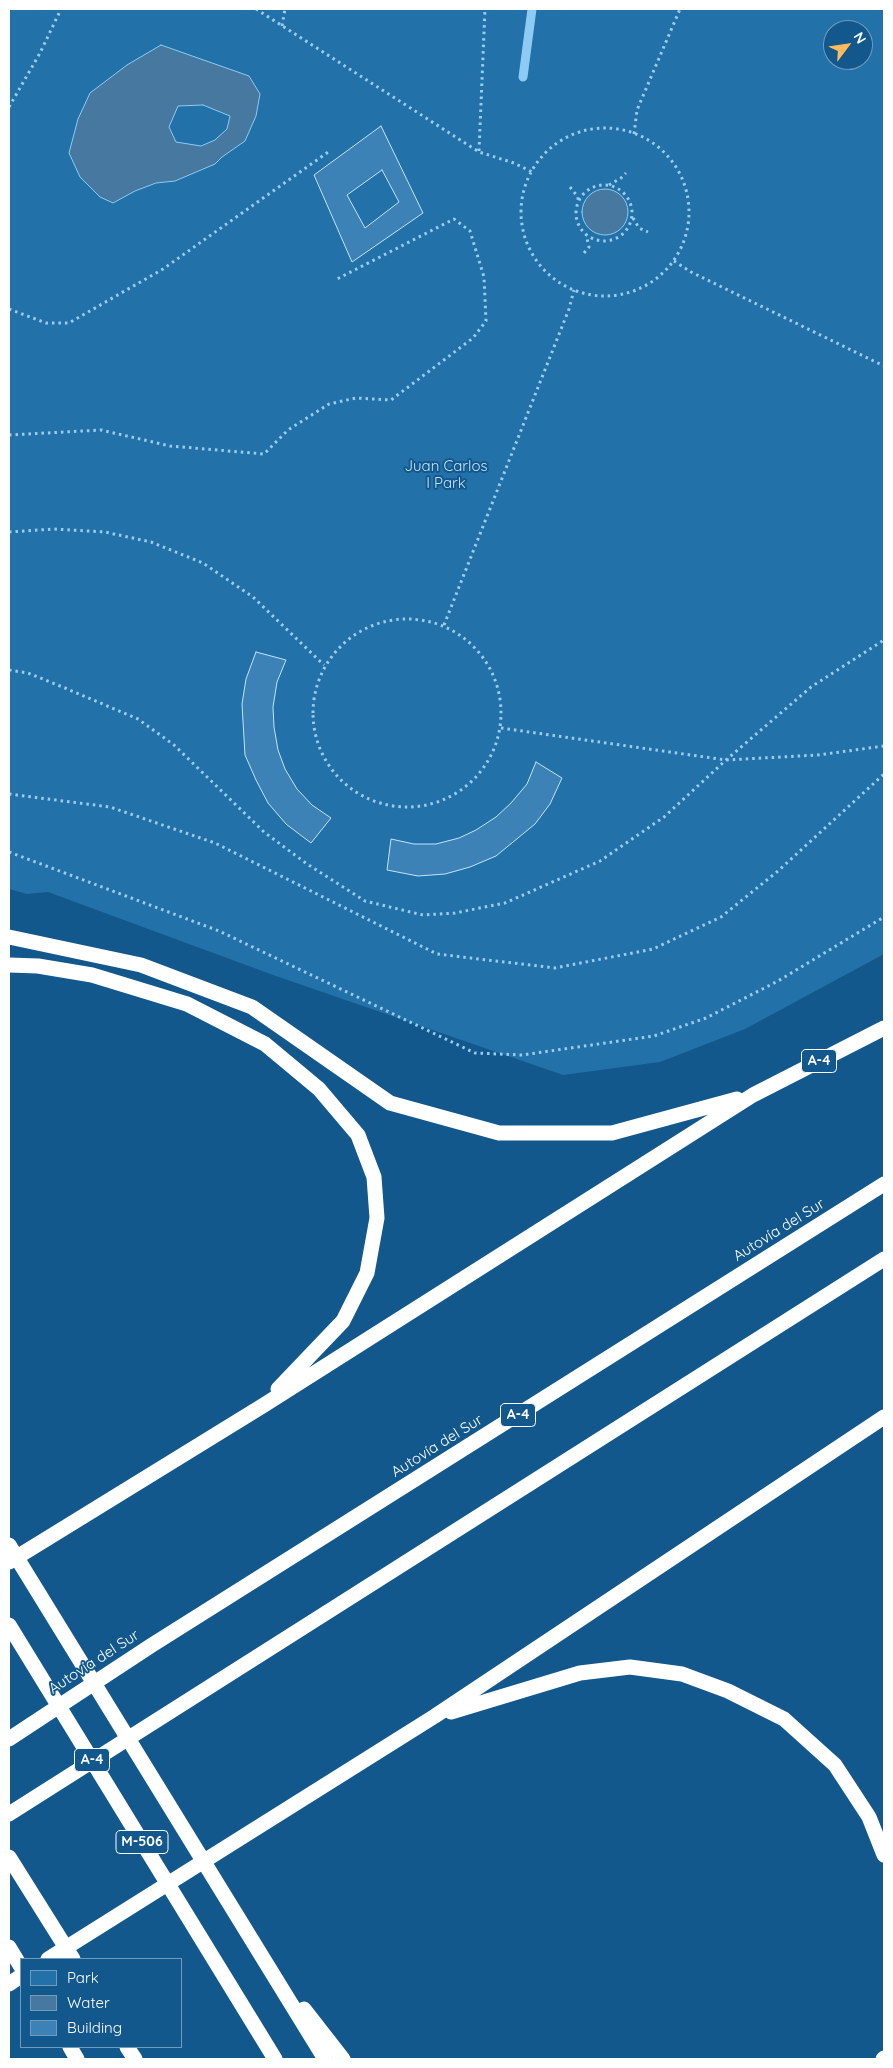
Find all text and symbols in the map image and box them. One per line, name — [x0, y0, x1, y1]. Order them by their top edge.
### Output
north arrow — [823, 20, 873, 70]
text: N — [850, 29, 870, 47]
park label: Juan Carlos I Park — [404, 457, 488, 492]
road number: A-4 — [802, 1050, 836, 1072]
street label: Autovía del Sur — [730, 1195, 828, 1265]
road number: A-4 — [500, 1404, 536, 1426]
street label: Autovía del Sur — [388, 1411, 486, 1481]
street label: Autovía del Sur — [45, 1626, 143, 1698]
road number: A-4 — [74, 1748, 110, 1772]
road number: M-506 — [116, 1830, 168, 1854]
legend — [20, 1958, 182, 2048]
text: Park — [67, 1968, 99, 1987]
text: Water — [67, 1993, 110, 2012]
text: Building — [67, 2018, 122, 2037]

